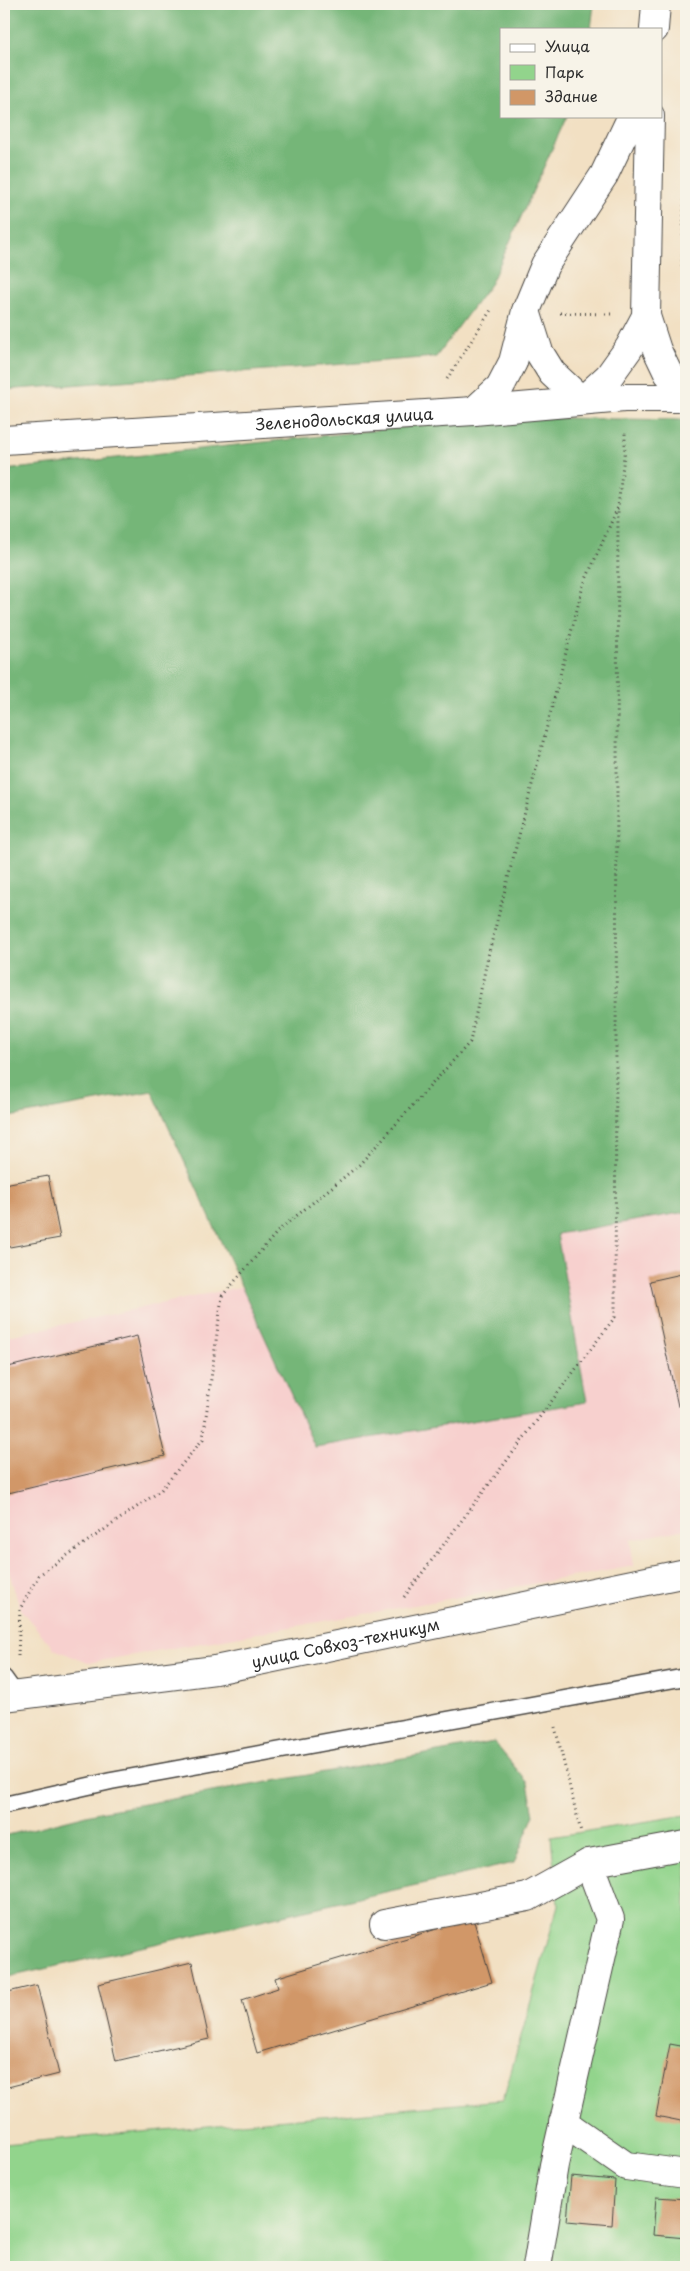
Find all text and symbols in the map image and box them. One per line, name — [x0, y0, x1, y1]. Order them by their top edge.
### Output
legend — [500, 28, 662, 118]
text: Улица — [545, 34, 590, 57]
text: Парк — [545, 60, 584, 83]
text: Здание — [545, 84, 598, 107]
street label: Зеленодольская улица — [255, 401, 434, 435]
street label: улица Совхоз-техникум — [249, 1611, 441, 1673]

